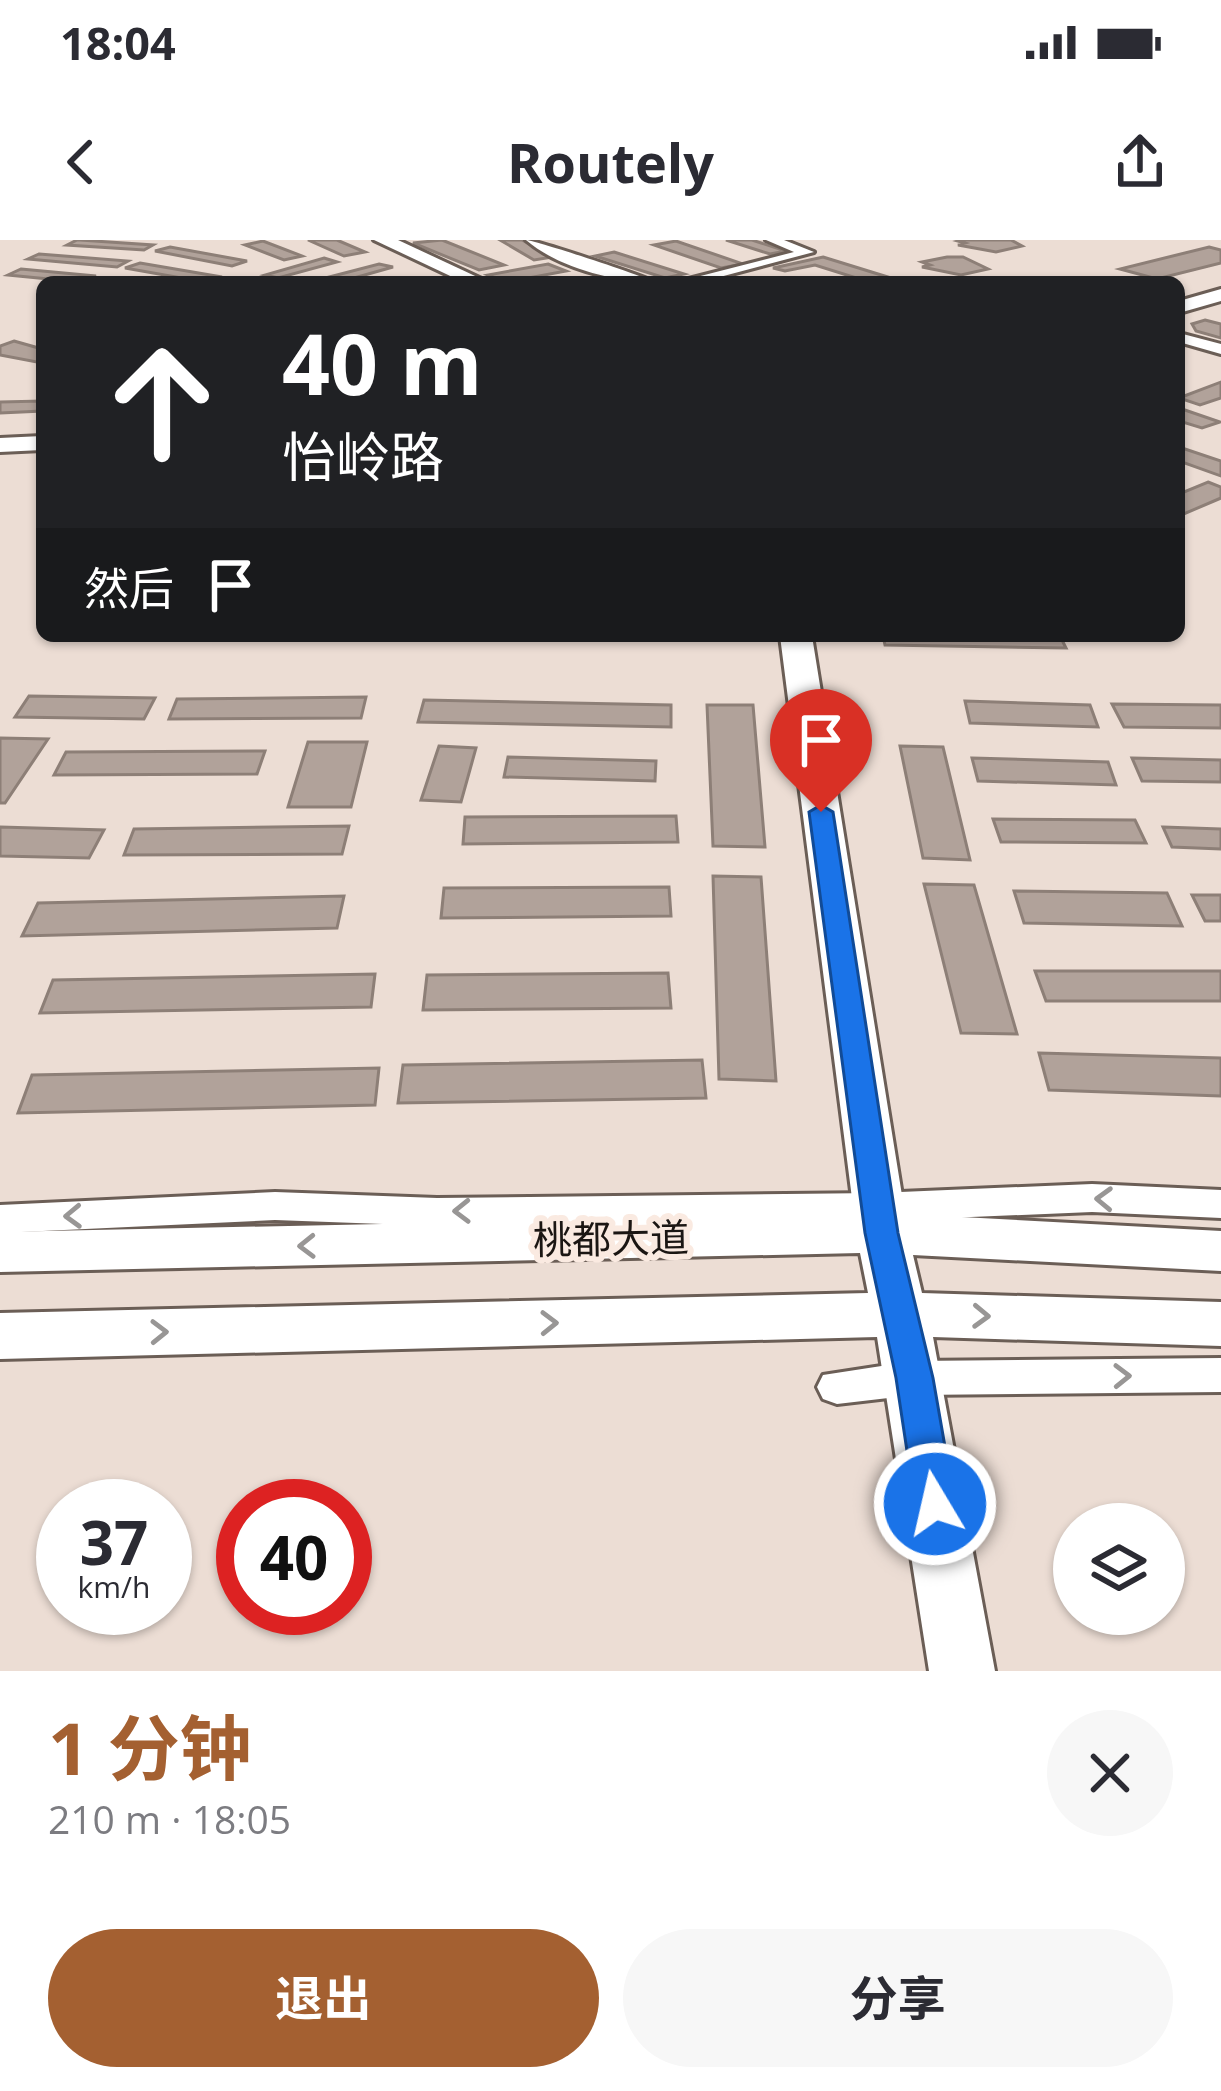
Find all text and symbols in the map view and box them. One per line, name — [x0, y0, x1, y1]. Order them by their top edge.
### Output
text: 18:04 — [60, 12, 176, 73]
text: Routely — [507, 125, 714, 199]
icon: back — [48, 129, 114, 195]
icon: share — [1107, 129, 1173, 195]
text: 40 m — [282, 305, 482, 420]
icon: ahead — [84, 324, 240, 480]
text: 怡岭路 — [282, 419, 444, 493]
icon: arrive — [198, 552, 264, 618]
text: 然后 — [84, 557, 174, 618]
pin — [770, 689, 872, 812]
icon: arrive — [788, 707, 854, 773]
one-way arrow — [1094, 1187, 1113, 1213]
one-way arrow — [452, 1198, 470, 1224]
one-way arrow — [63, 1203, 82, 1229]
street label: 桃都大道 — [533, 1210, 689, 1265]
one-way arrow — [297, 1232, 316, 1258]
one-way arrow — [972, 1303, 991, 1329]
one-way arrow — [540, 1310, 559, 1336]
one-way arrow — [150, 1320, 169, 1346]
one-way arrow — [1114, 1363, 1132, 1389]
position arrow — [872, 1441, 998, 1567]
speed limit sign: 40 — [216, 1479, 372, 1635]
text: 37 — [80, 1501, 148, 1583]
map controls — [1053, 1503, 1185, 1635]
button: layers — [1053, 1503, 1185, 1635]
text: km/h — [78, 1566, 150, 1607]
text: 1 分钟 — [48, 1698, 252, 1796]
button: close — [1047, 1710, 1173, 1836]
text: 210 m · 18:05 — [48, 1792, 291, 1845]
button: 退出 — [48, 1929, 599, 2067]
button: 分享 — [623, 1929, 1173, 2067]

